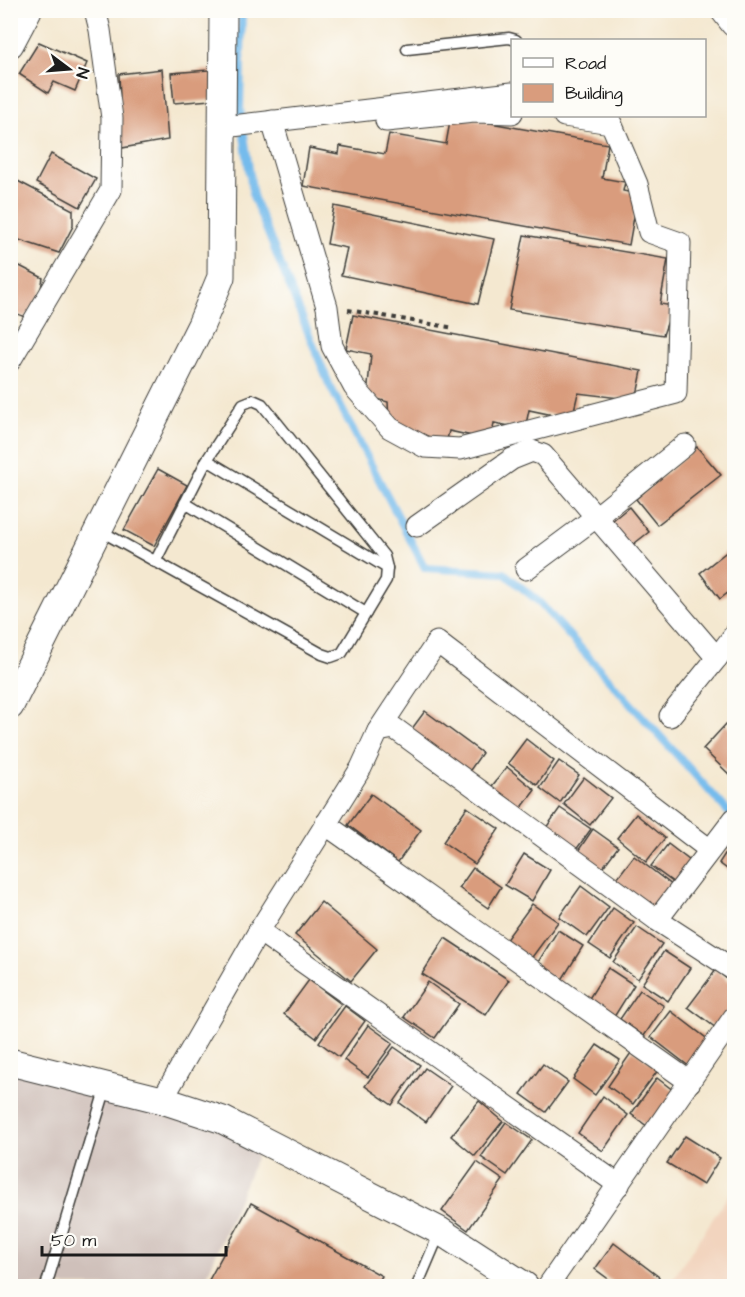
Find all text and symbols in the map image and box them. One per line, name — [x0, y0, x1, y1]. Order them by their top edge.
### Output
north arrow — [39, 39, 99, 99]
legend — [511, 39, 706, 117]
text: Road — [565, 51, 606, 76]
text: N — [71, 65, 94, 81]
text: Building — [565, 81, 623, 107]
scale bar — [42, 1219, 226, 1257]
text: 50 m — [51, 1228, 96, 1253]

